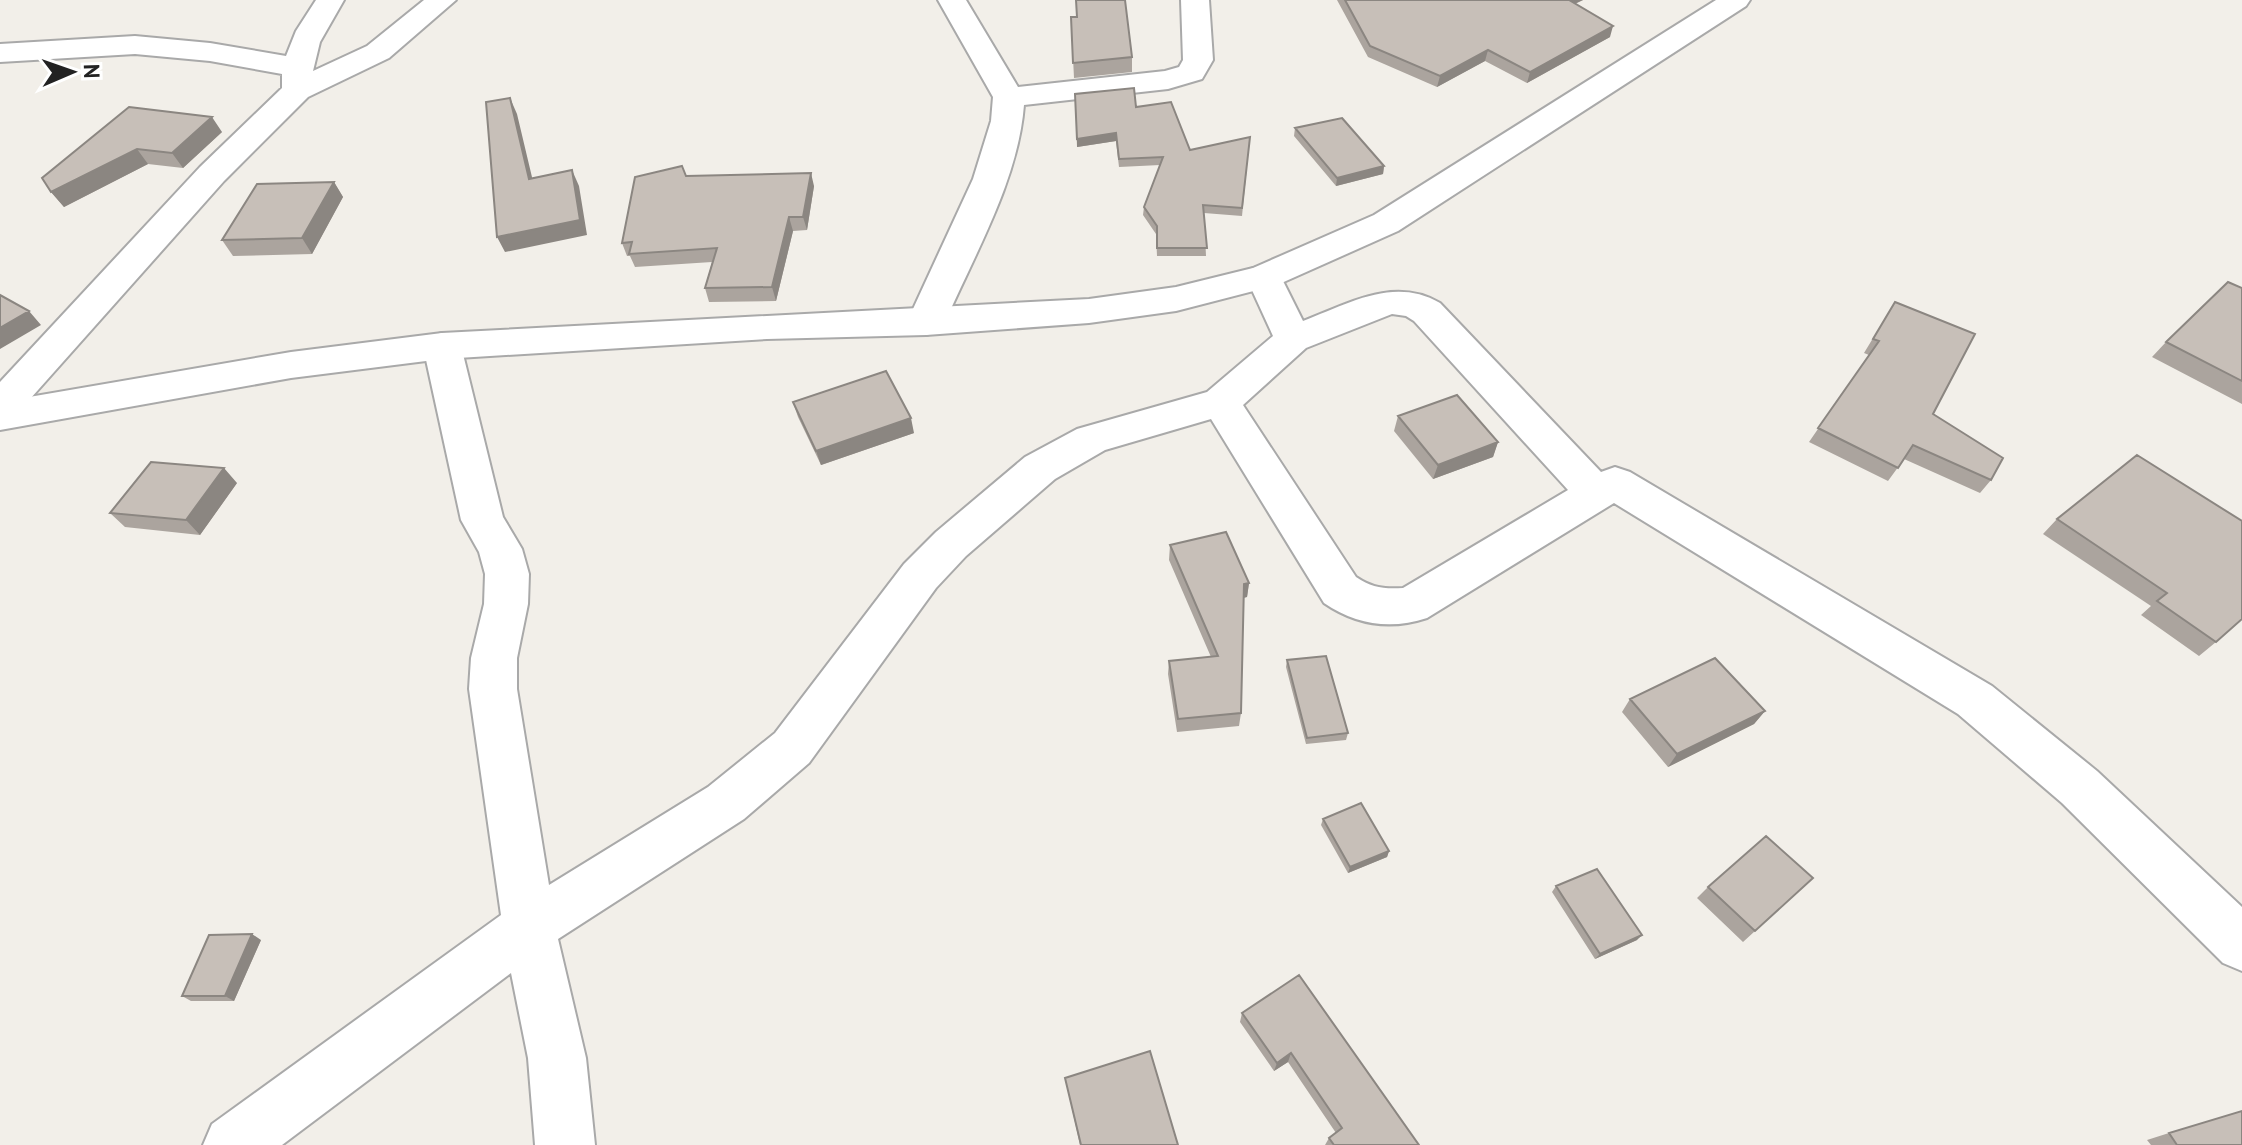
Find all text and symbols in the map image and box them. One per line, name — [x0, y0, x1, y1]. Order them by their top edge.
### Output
north arrow — [32, 32, 112, 112]
text: N — [78, 64, 106, 79]

